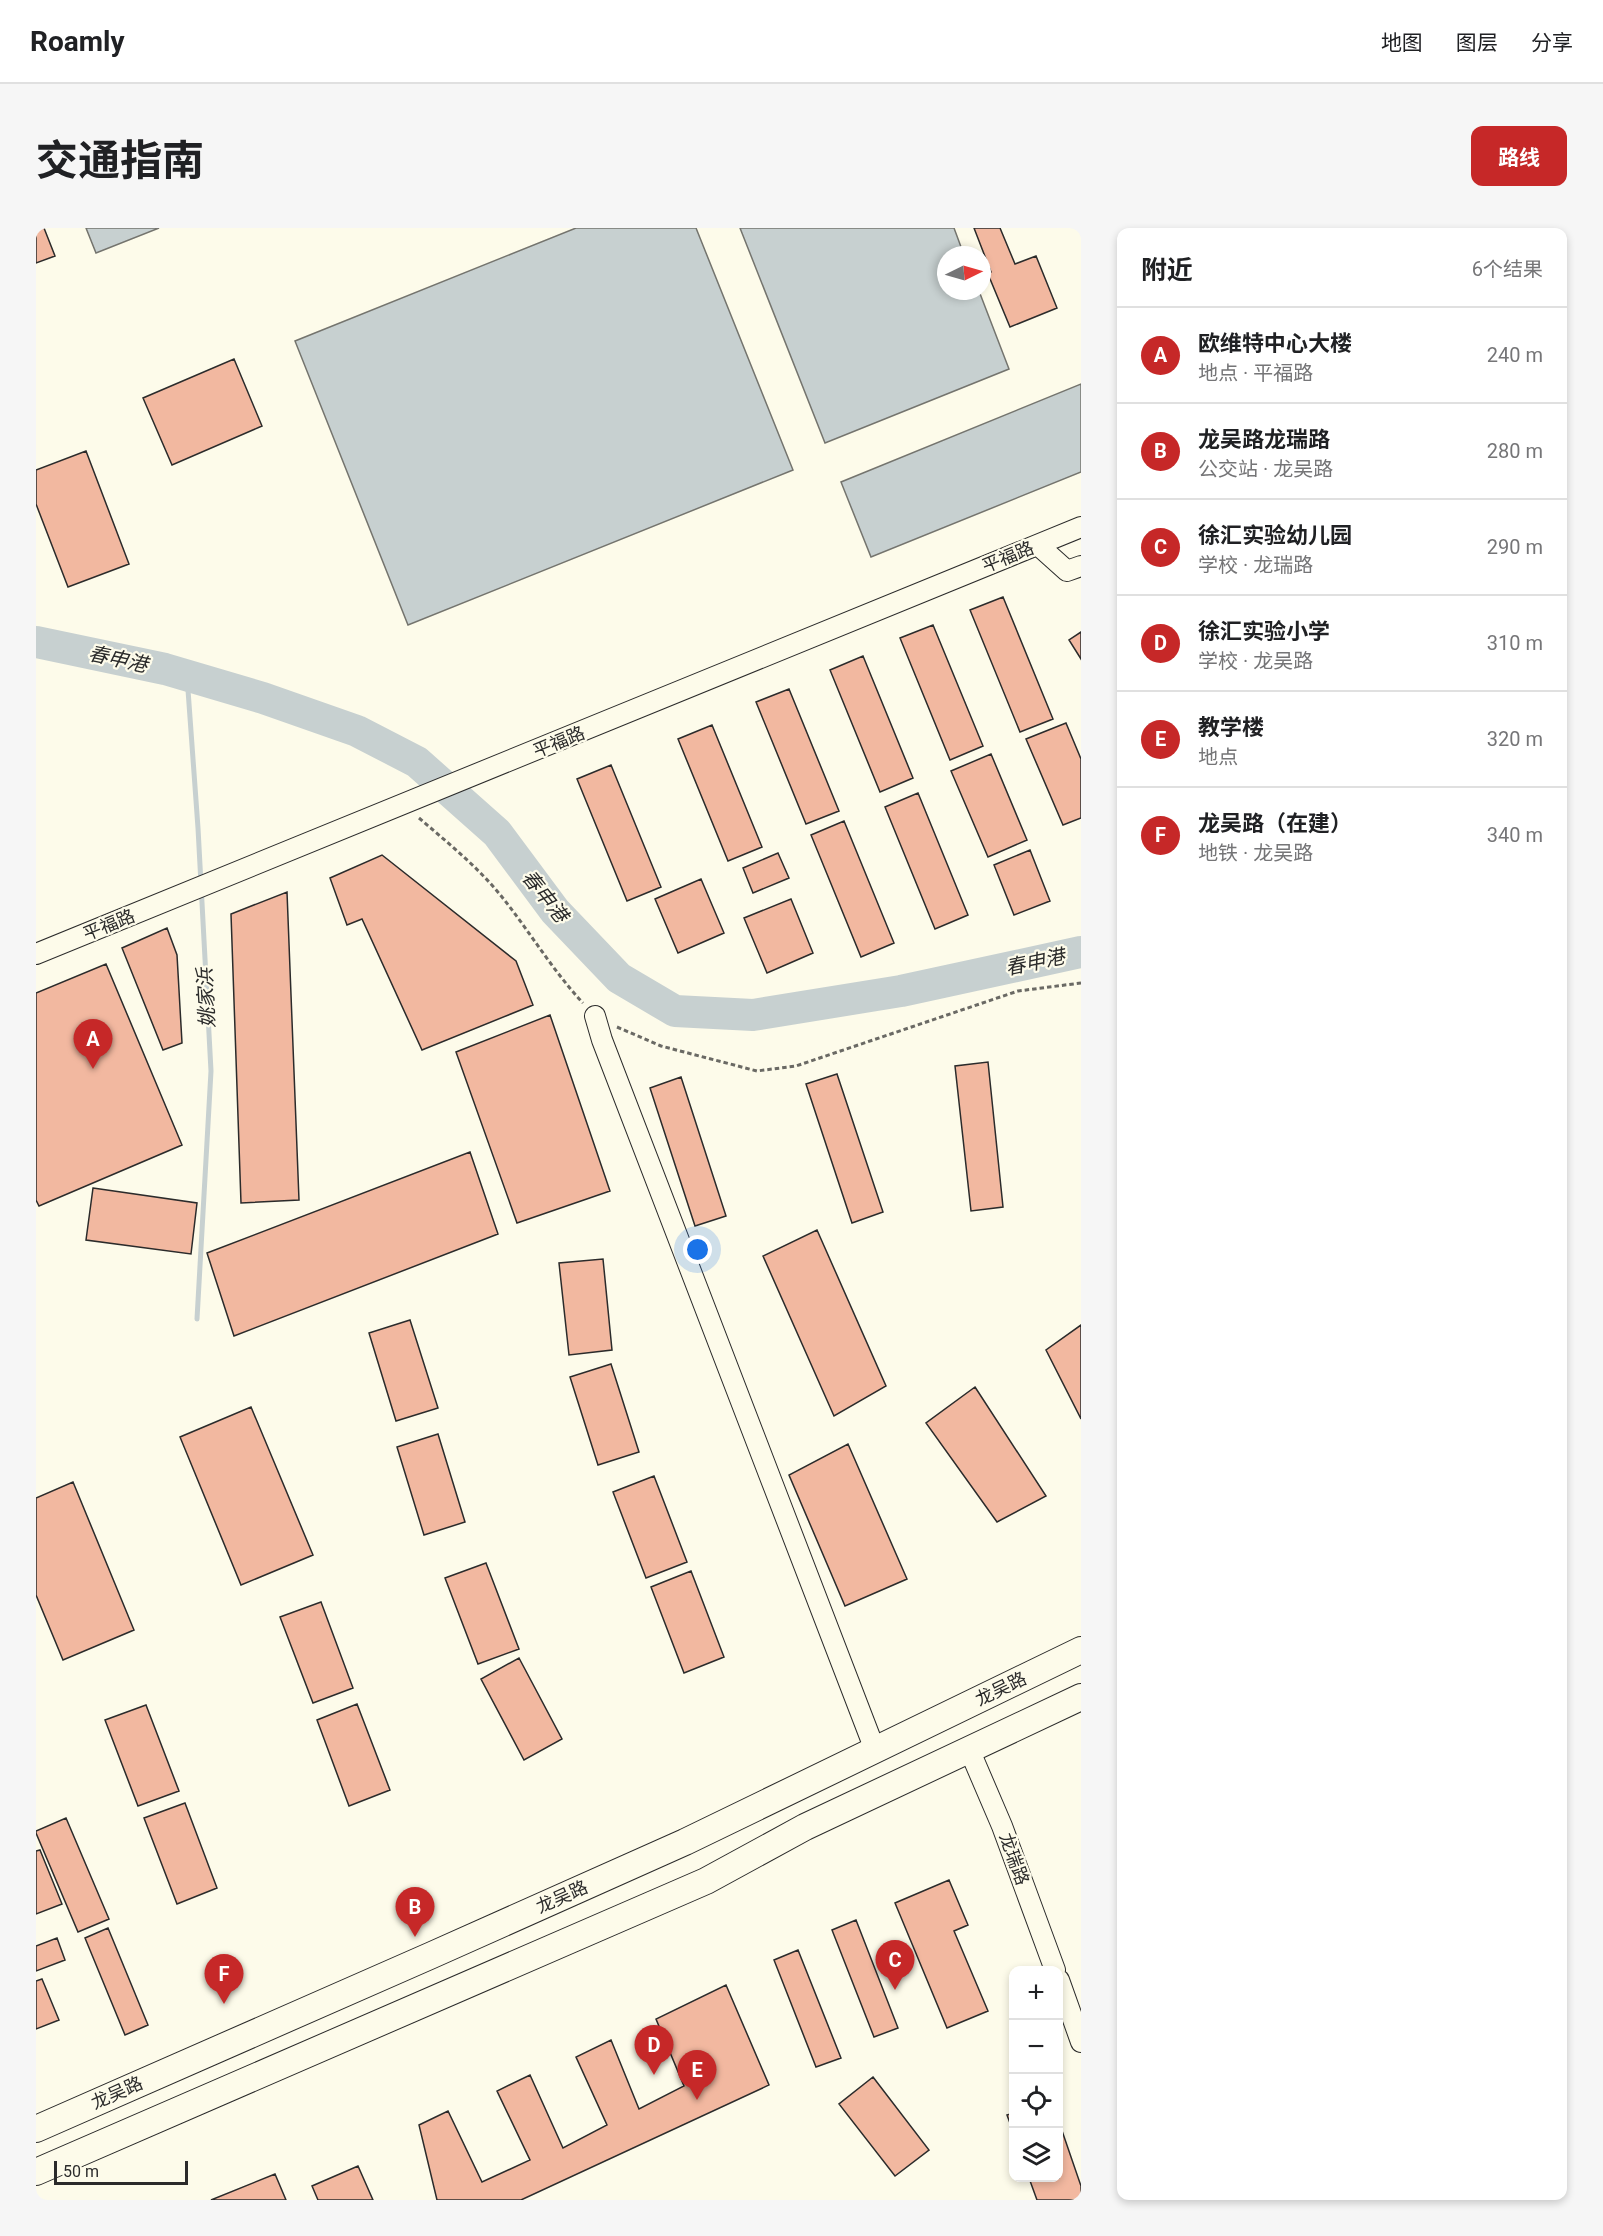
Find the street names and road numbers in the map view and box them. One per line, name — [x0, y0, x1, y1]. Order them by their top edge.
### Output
street label: 平福路 — [979, 537, 1037, 576]
street label: 平福路 — [530, 722, 588, 761]
street label: 平福路 — [80, 905, 138, 944]
street label: 龙吴路 — [972, 1667, 1030, 1710]
street label: 龙瑞路 — [995, 1830, 1034, 1888]
street label: 龙吴路 — [533, 1876, 591, 1917]
street label: 龙吴路 — [88, 2072, 146, 2113]

